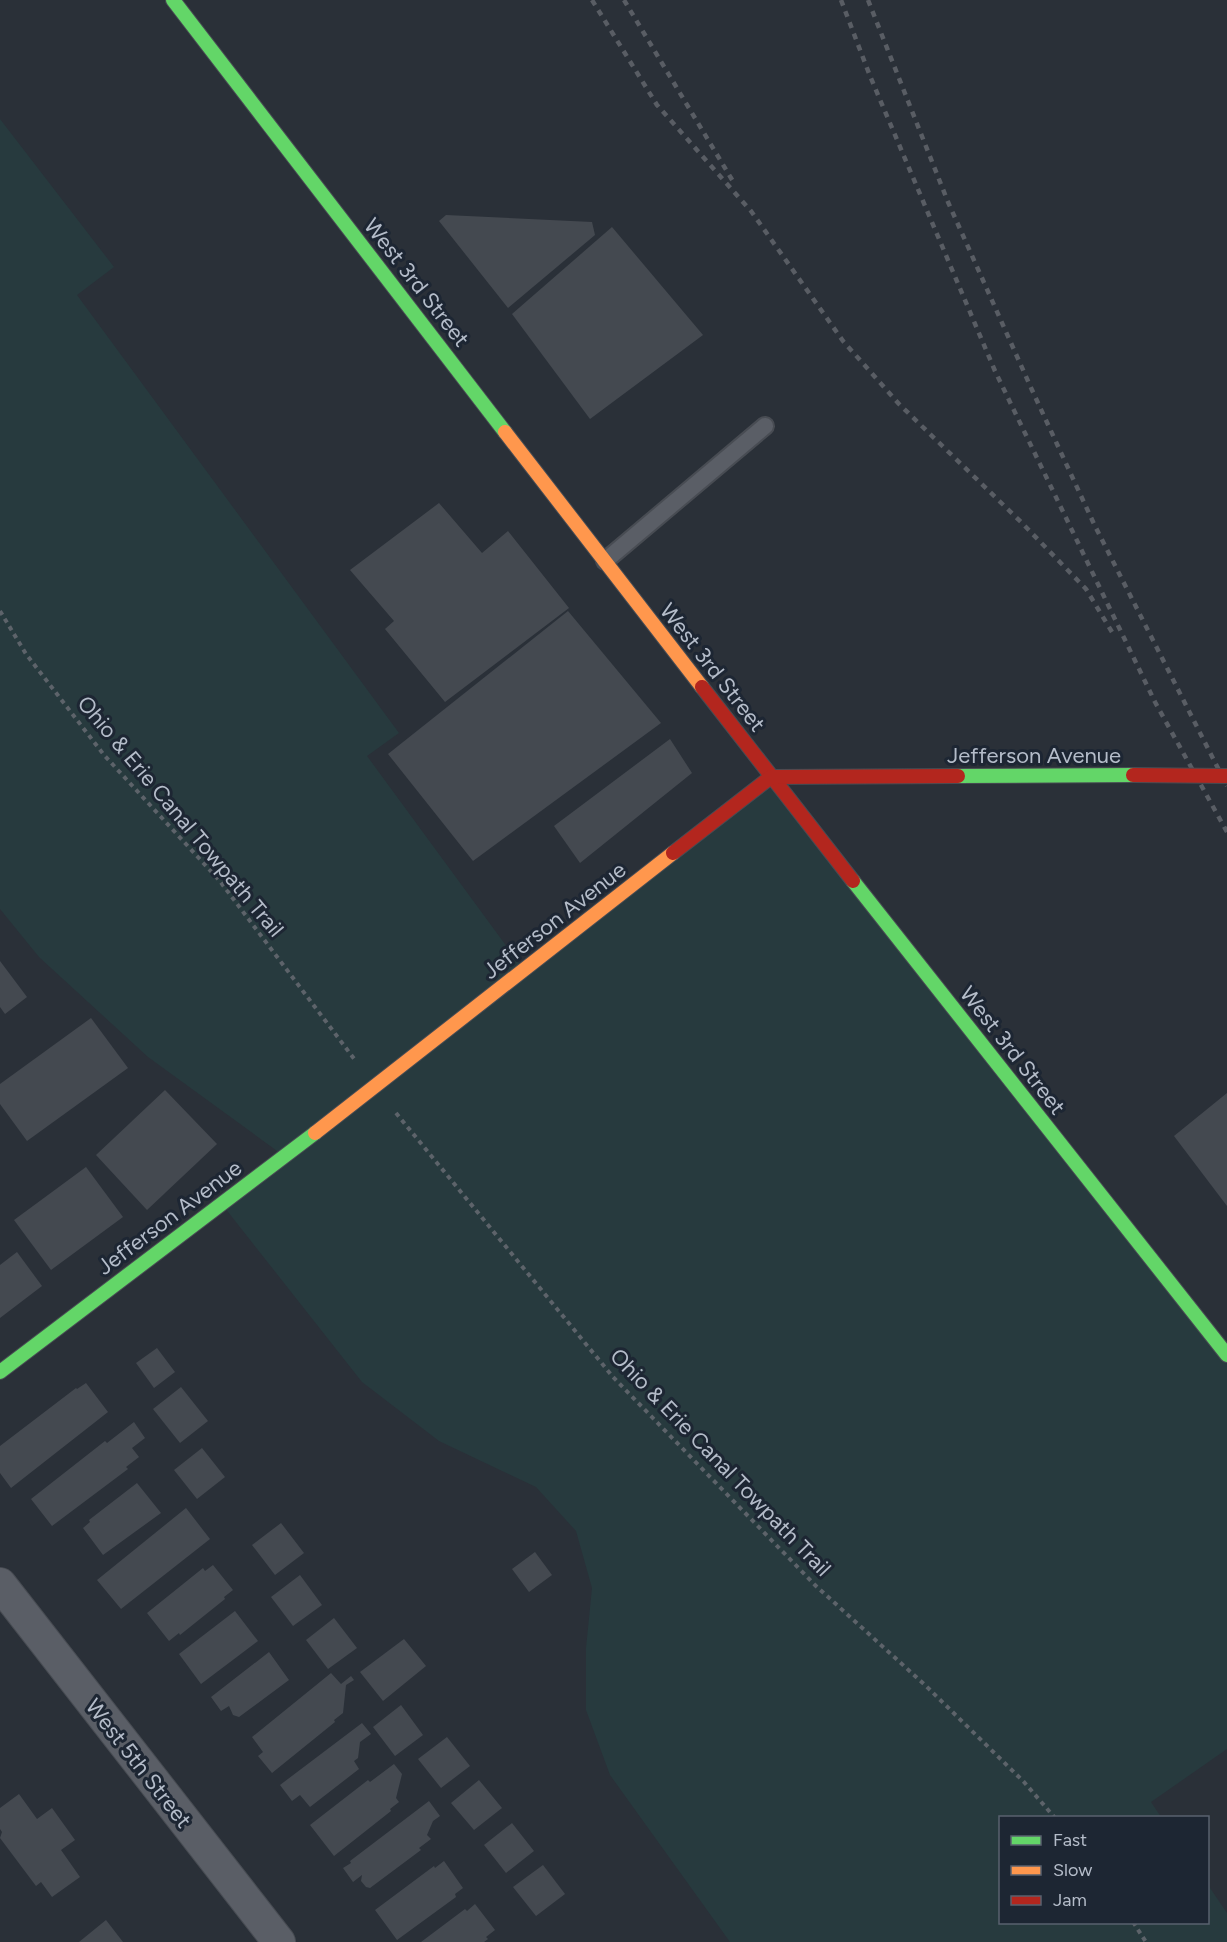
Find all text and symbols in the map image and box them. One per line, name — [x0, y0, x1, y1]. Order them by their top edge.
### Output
street label: West 3rd Street — [358, 213, 475, 352]
street label: West 3rd Street — [654, 598, 771, 737]
street label: Ohio & Erie Canal Towpath Trail — [72, 690, 289, 942]
street label: Jefferson Avenue — [947, 742, 1121, 769]
street label: Jefferson Avenue — [477, 856, 631, 985]
street label: West 3rd Street — [954, 981, 1071, 1120]
street label: Jefferson Avenue — [92, 1154, 247, 1281]
street label: Ohio & Erie Canal Towpath Trail — [604, 1343, 837, 1582]
street label: West 5th Street — [80, 1693, 197, 1833]
legend — [999, 1816, 1209, 1924]
text: Fast — [1053, 1829, 1087, 1851]
text: Slow — [1053, 1859, 1092, 1881]
text: Jam — [1053, 1889, 1087, 1911]

